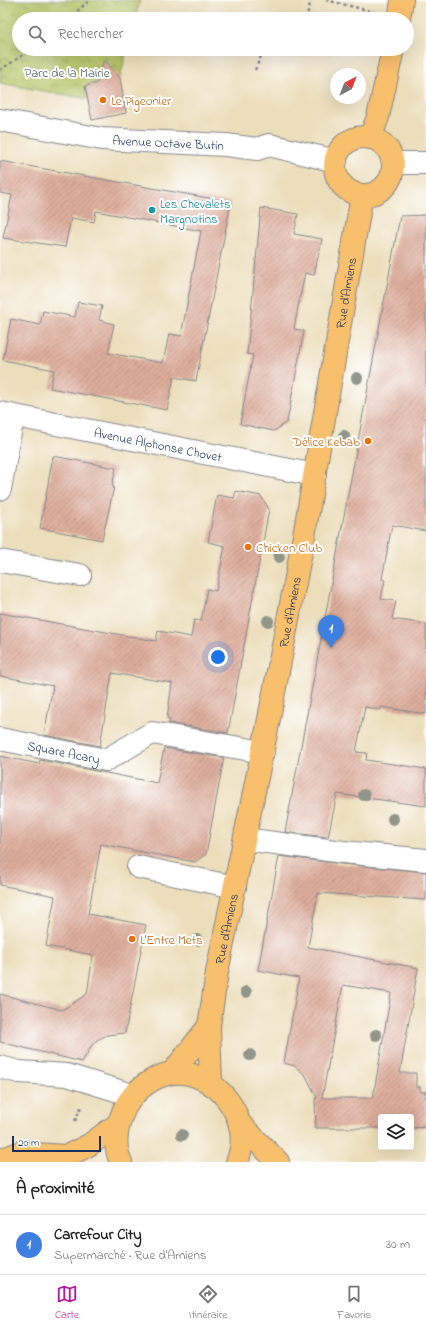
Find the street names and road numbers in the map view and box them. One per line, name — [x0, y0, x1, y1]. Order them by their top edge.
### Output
street label: Avenue Octave Butin — [112, 132, 224, 156]
street label: Rue d'Amiens — [331, 256, 362, 330]
street label: Avenue Alphonse Chovet — [92, 424, 224, 468]
street label: Rue d'Amiens — [275, 575, 307, 649]
street label: Square Acary — [26, 737, 101, 771]
street label: Rue d'Amiens — [211, 891, 244, 966]

